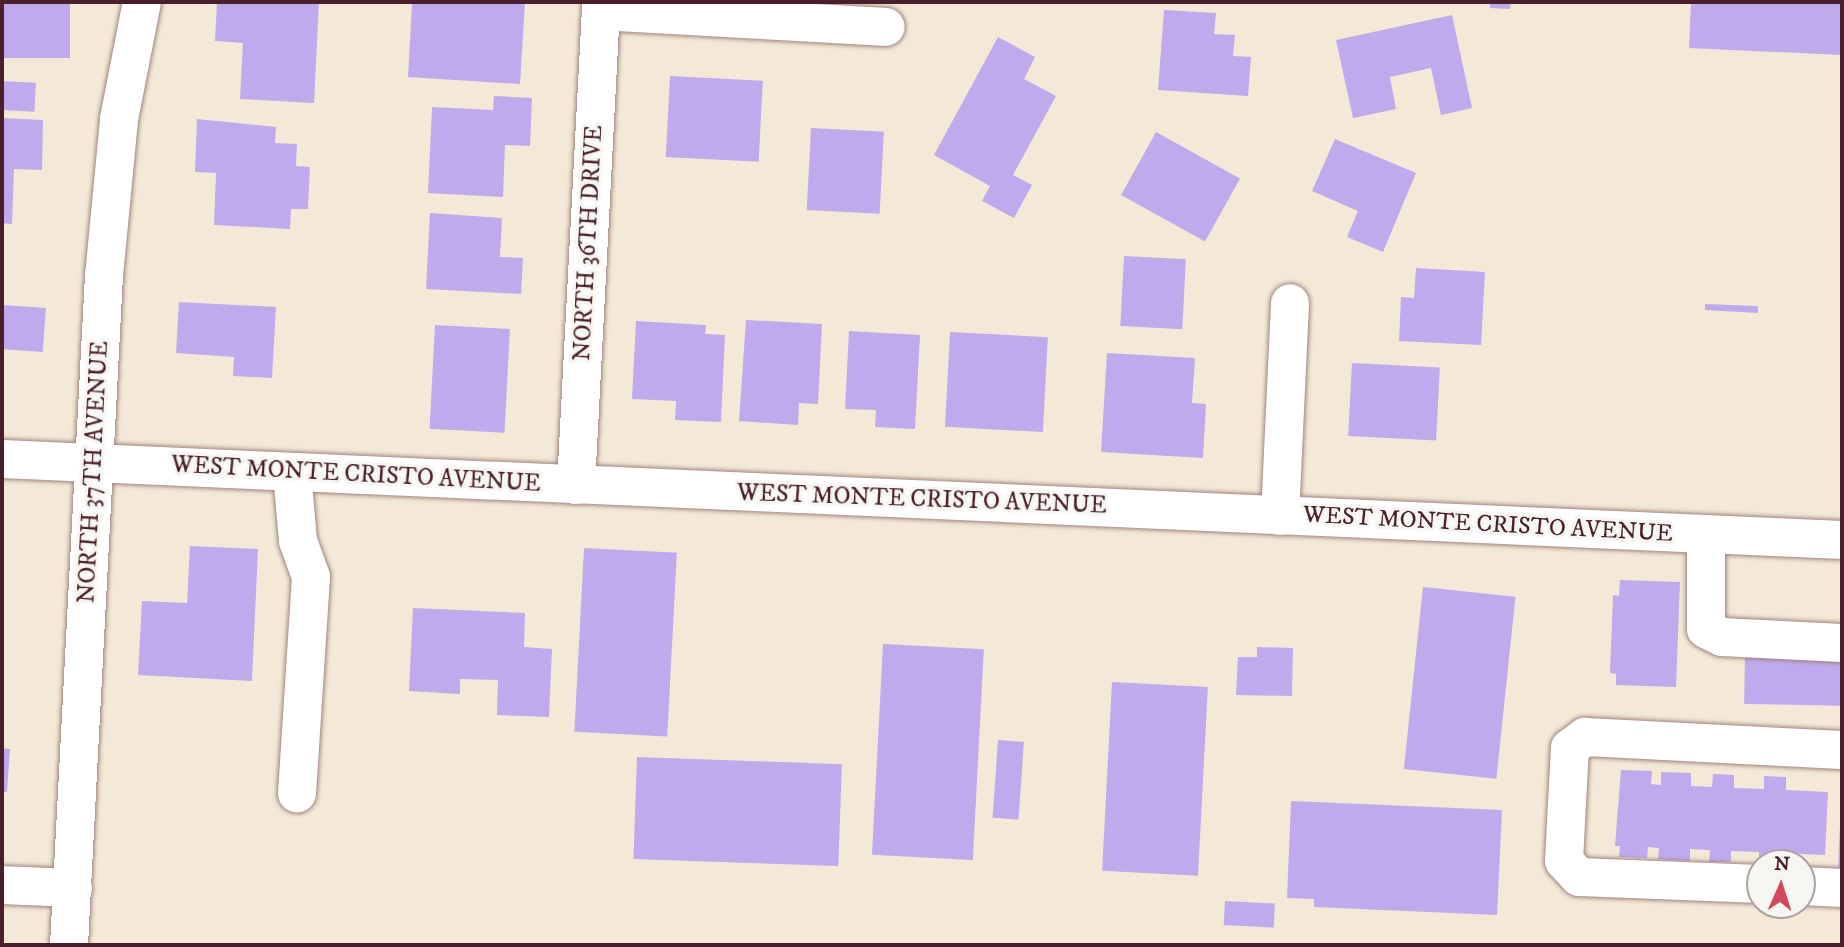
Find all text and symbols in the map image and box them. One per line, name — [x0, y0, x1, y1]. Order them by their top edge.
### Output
street label: NORTH 36TH DRIVE — [568, 124, 610, 362]
street label: NORTH 37TH AVENUE — [73, 340, 115, 604]
street label: WEST MONTE CRISTO AVENUE — [170, 451, 542, 499]
street label: WEST MONTE CRISTO AVENUE — [737, 479, 1107, 521]
street label: WEST MONTE CRISTO AVENUE — [1302, 501, 1674, 549]
north arrow — [1746, 849, 1816, 919]
text: N — [1774, 853, 1790, 876]

